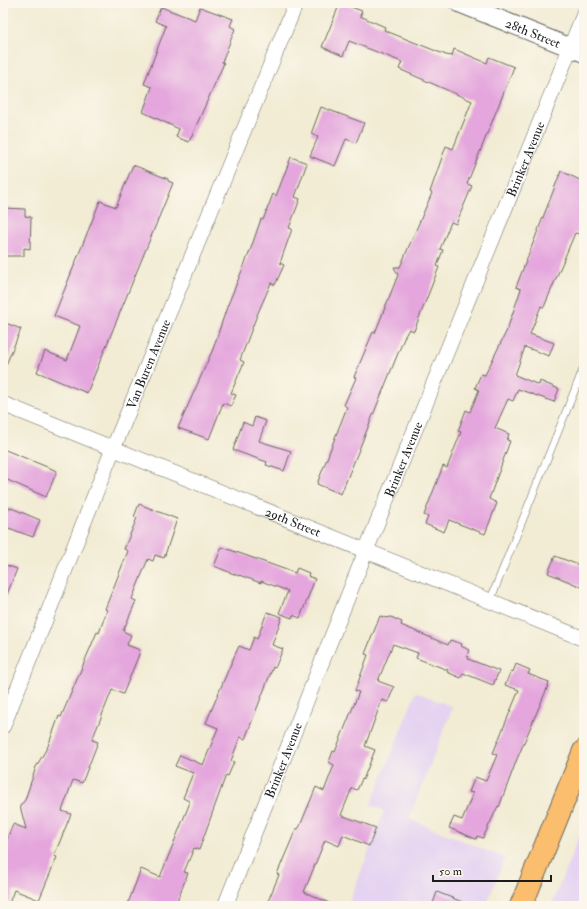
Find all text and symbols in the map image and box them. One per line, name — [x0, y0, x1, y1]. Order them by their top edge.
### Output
street label: 28th Street — [503, 15, 563, 52]
street label: Brinker Avenue — [503, 119, 549, 200]
street label: Van Buren Avenue — [123, 317, 175, 412]
street label: Brinker Avenue — [381, 419, 427, 500]
street label: 29th Street — [263, 504, 323, 541]
street label: Brinker Avenue — [262, 720, 306, 801]
scale bar — [433, 857, 551, 883]
text: 50 m — [439, 864, 463, 879]

